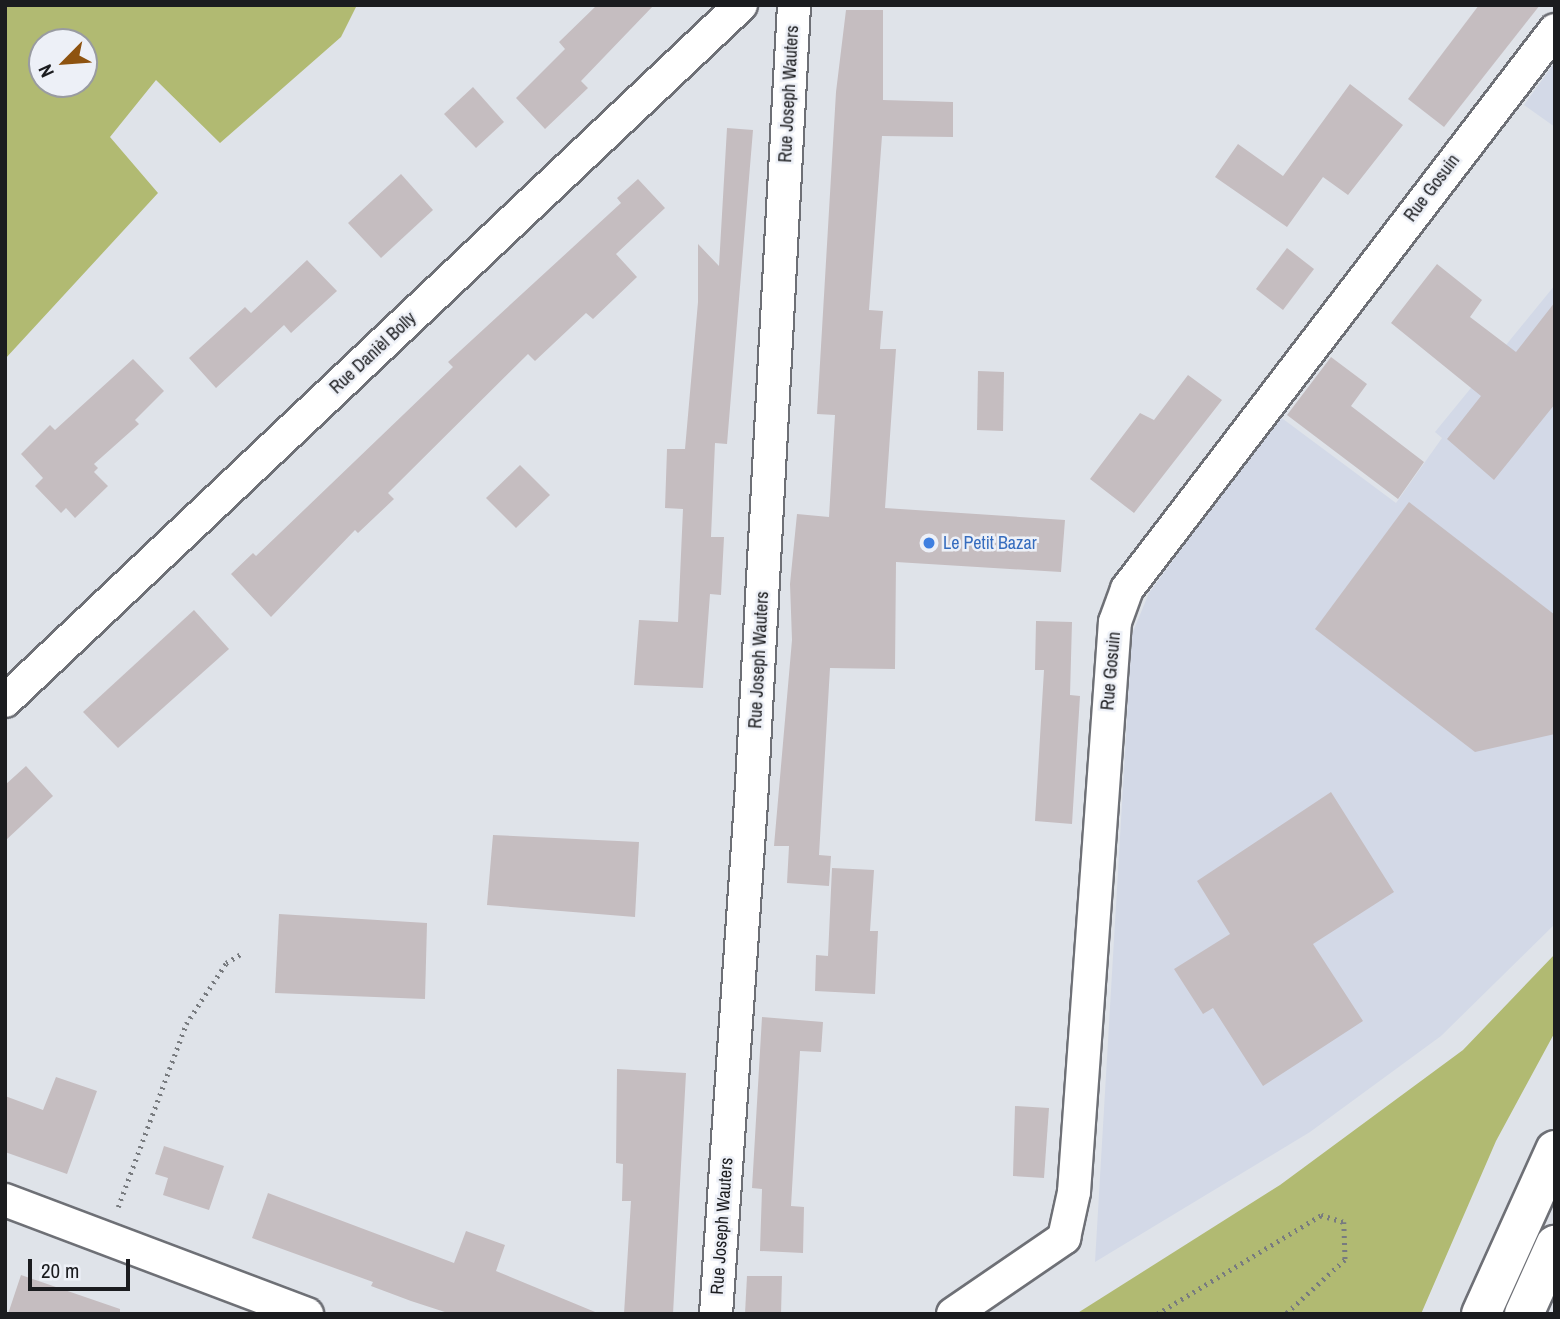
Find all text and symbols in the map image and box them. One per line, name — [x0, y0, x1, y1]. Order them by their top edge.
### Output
street label: Rue Joseph Wauters — [775, 25, 803, 163]
north arrow — [28, 28, 98, 98]
text: N — [32, 60, 60, 82]
street label: Rue Gosuin — [1400, 150, 1464, 226]
street label: Rue Danièl Bolly — [325, 308, 421, 398]
place label: Le Petit Bazar — [943, 532, 1037, 554]
marker: Le Petit Bazar — [921, 535, 937, 551]
street label: Rue Joseph Wauters — [745, 591, 773, 729]
street label: Rue Gosuin — [1097, 631, 1125, 711]
street label: Rue Joseph Wauters — [706, 1157, 738, 1295]
scale bar — [32, 1246, 133, 1290]
text: 20 m — [41, 1256, 79, 1285]

